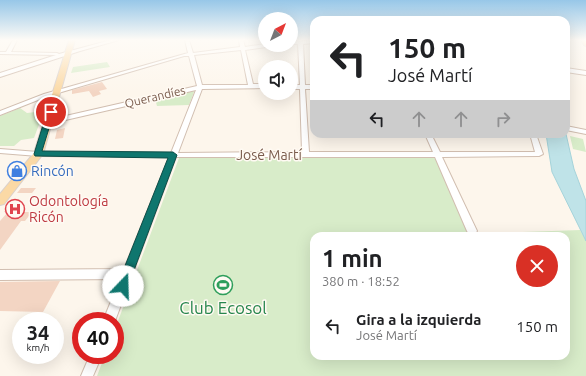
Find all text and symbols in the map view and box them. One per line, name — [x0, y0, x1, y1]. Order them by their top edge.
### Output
north arrow — [258, 12, 298, 52]
map controls — [258, 12, 298, 100]
icon: left — [322, 32, 374, 84]
text: 150 m — [388, 32, 466, 63]
button: sound — [258, 60, 298, 100]
text: José Martí — [388, 65, 472, 85]
street label: Querandíes — [123, 83, 187, 110]
pin — [34, 95, 68, 129]
icon: arrive — [40, 101, 62, 123]
icon: left — [366, 108, 388, 130]
icon: ahead — [408, 108, 430, 130]
icon: ahead — [450, 108, 472, 130]
icon: right — [492, 108, 514, 130]
street label: José Martí — [236, 147, 302, 163]
shop icon: Rincón — [6, 160, 28, 182]
place label: Rincón — [31, 163, 74, 179]
place label: Odontología Ricón — [29, 193, 108, 225]
hospital icon: Odontología Ricón — [4, 198, 26, 220]
text: 1 min — [322, 245, 383, 272]
button: close — [516, 245, 558, 287]
position arrow — [102, 265, 144, 307]
sports icon: Club Ecosol — [212, 274, 234, 296]
text: 380 m · 18:52 — [322, 274, 400, 288]
place label: Club Ecosol — [179, 298, 267, 317]
text: Gira a la izquierda — [356, 311, 482, 328]
speed limit sign: 40 — [72, 312, 124, 364]
icon: left — [322, 315, 344, 337]
text: 150 m — [516, 318, 558, 335]
text: 34 — [27, 321, 49, 344]
text: José Martí — [356, 328, 417, 342]
text: km/h — [26, 342, 50, 353]

